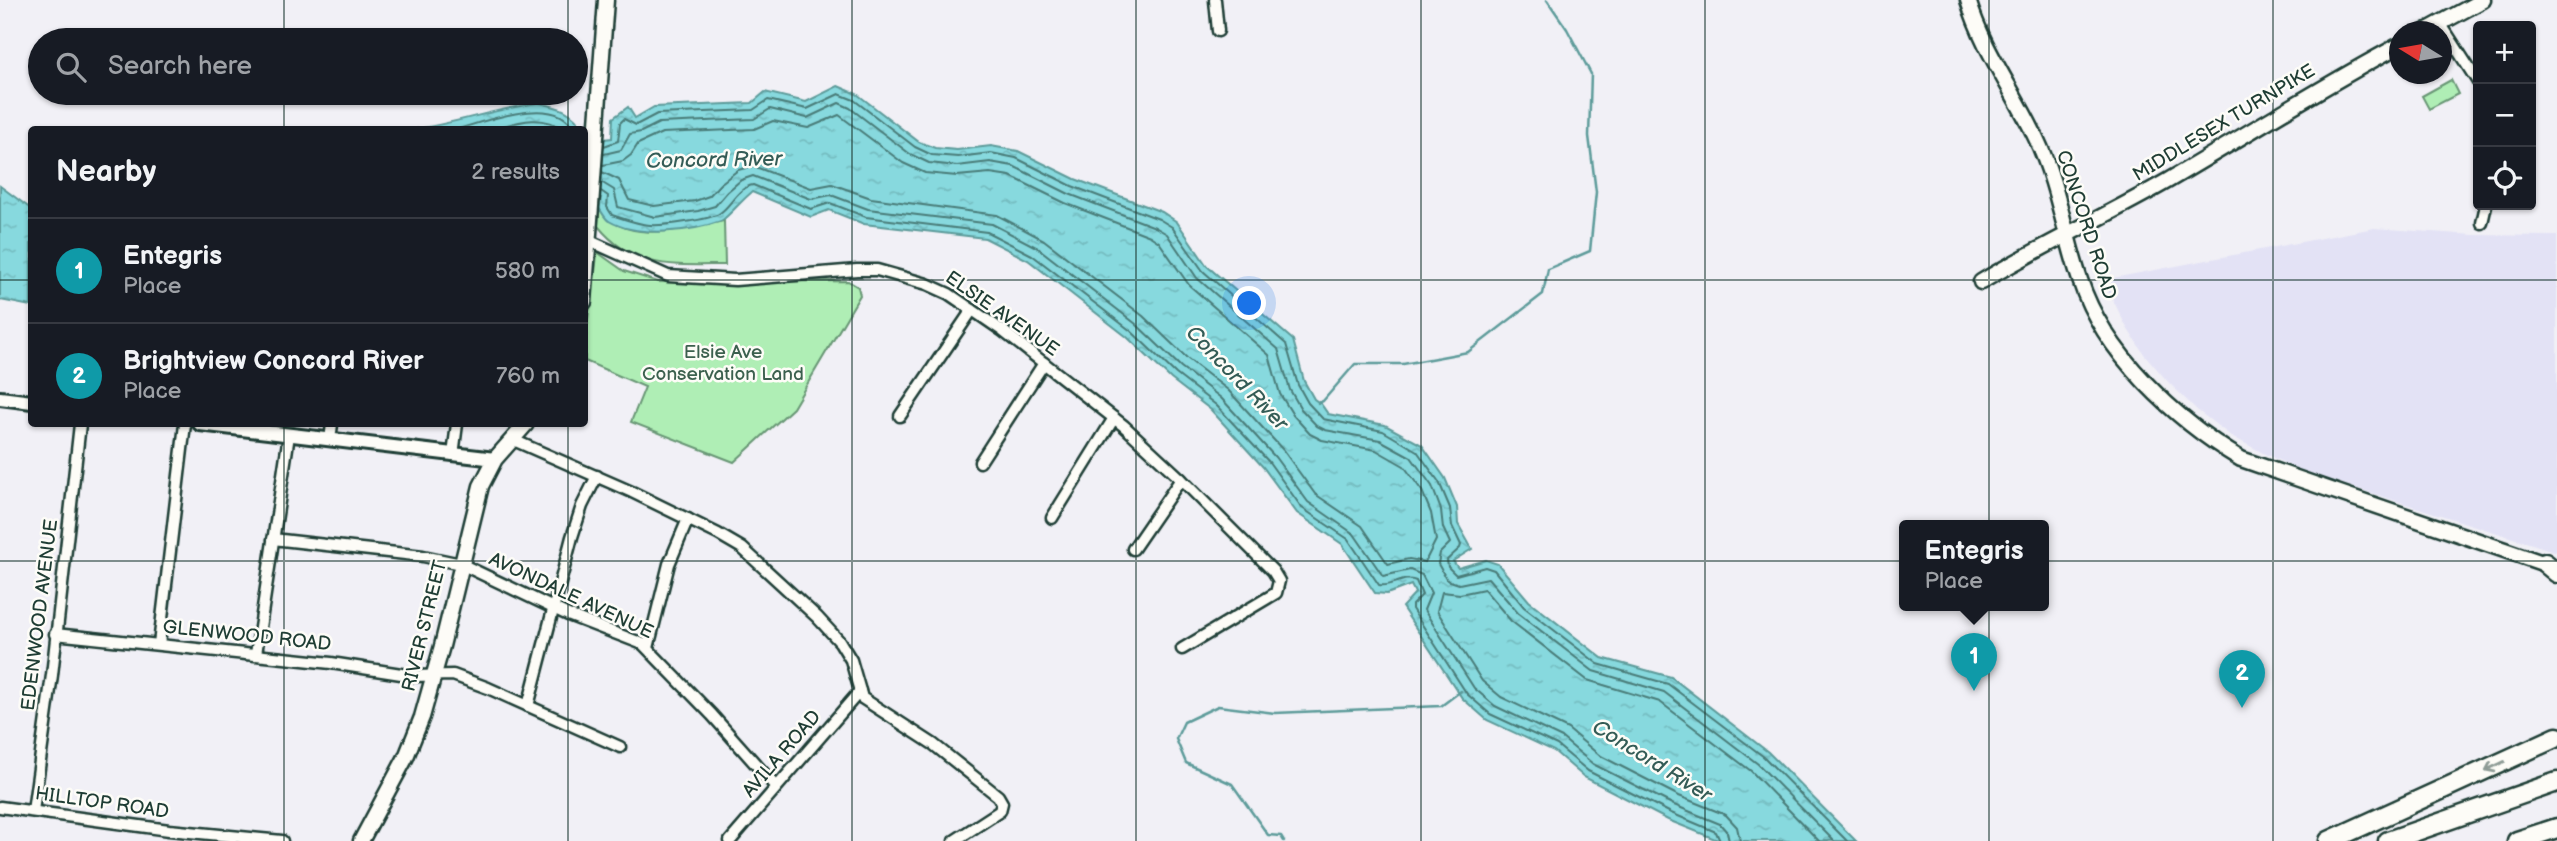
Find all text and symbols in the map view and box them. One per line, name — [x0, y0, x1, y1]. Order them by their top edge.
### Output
north arrow — [2389, 21, 2452, 84]
map controls — [2473, 21, 2536, 210]
button: + — [2473, 21, 2536, 84]
search box — [28, 28, 588, 105]
icon: search — [52, 48, 90, 86]
text: Search here — [108, 51, 252, 82]
street label: MIDDLESEX TURNPIKE — [2129, 59, 2319, 187]
button: − — [2473, 84, 2536, 147]
water label: Concord River — [646, 146, 784, 174]
street label: CONCORD ROAD — [2051, 147, 2121, 303]
button: locate — [2473, 147, 2536, 210]
text: Nearby — [56, 154, 156, 190]
text: 2 results — [471, 158, 560, 186]
text: Entegris — [123, 241, 222, 272]
text: 1 — [74, 257, 84, 285]
text: 580 m — [495, 257, 560, 285]
street label: ELSIE AVENUE — [941, 266, 1063, 362]
text: Place — [123, 272, 181, 300]
your location — [1232, 286, 1266, 320]
water label: Concord River — [1181, 320, 1294, 437]
park label: Elsie Ave Conservation Land — [642, 341, 804, 386]
text: Brightview Concord River — [123, 346, 424, 377]
text: 2 — [72, 362, 86, 390]
text: 760 m — [496, 362, 560, 390]
text: Place — [123, 377, 181, 405]
street label: EDENWOOD AVENUE — [17, 518, 63, 712]
popup — [1899, 520, 2049, 611]
text: Entegris — [1925, 536, 2023, 567]
street label: AVONDALE AVENUE — [485, 548, 657, 644]
street label: RIVER STREET — [398, 557, 453, 694]
text: Place — [1925, 567, 1983, 595]
street label: GLENWOOD ROAD — [162, 616, 333, 656]
pin: 1 — [1951, 633, 1997, 691]
pin: 2 — [2219, 650, 2265, 708]
street label: AVILA ROAD — [738, 706, 826, 802]
water label: Concord River — [1588, 714, 1718, 808]
one-way arrow — [2485, 760, 2506, 773]
street label: HILLTOP ROAD — [34, 782, 170, 824]

